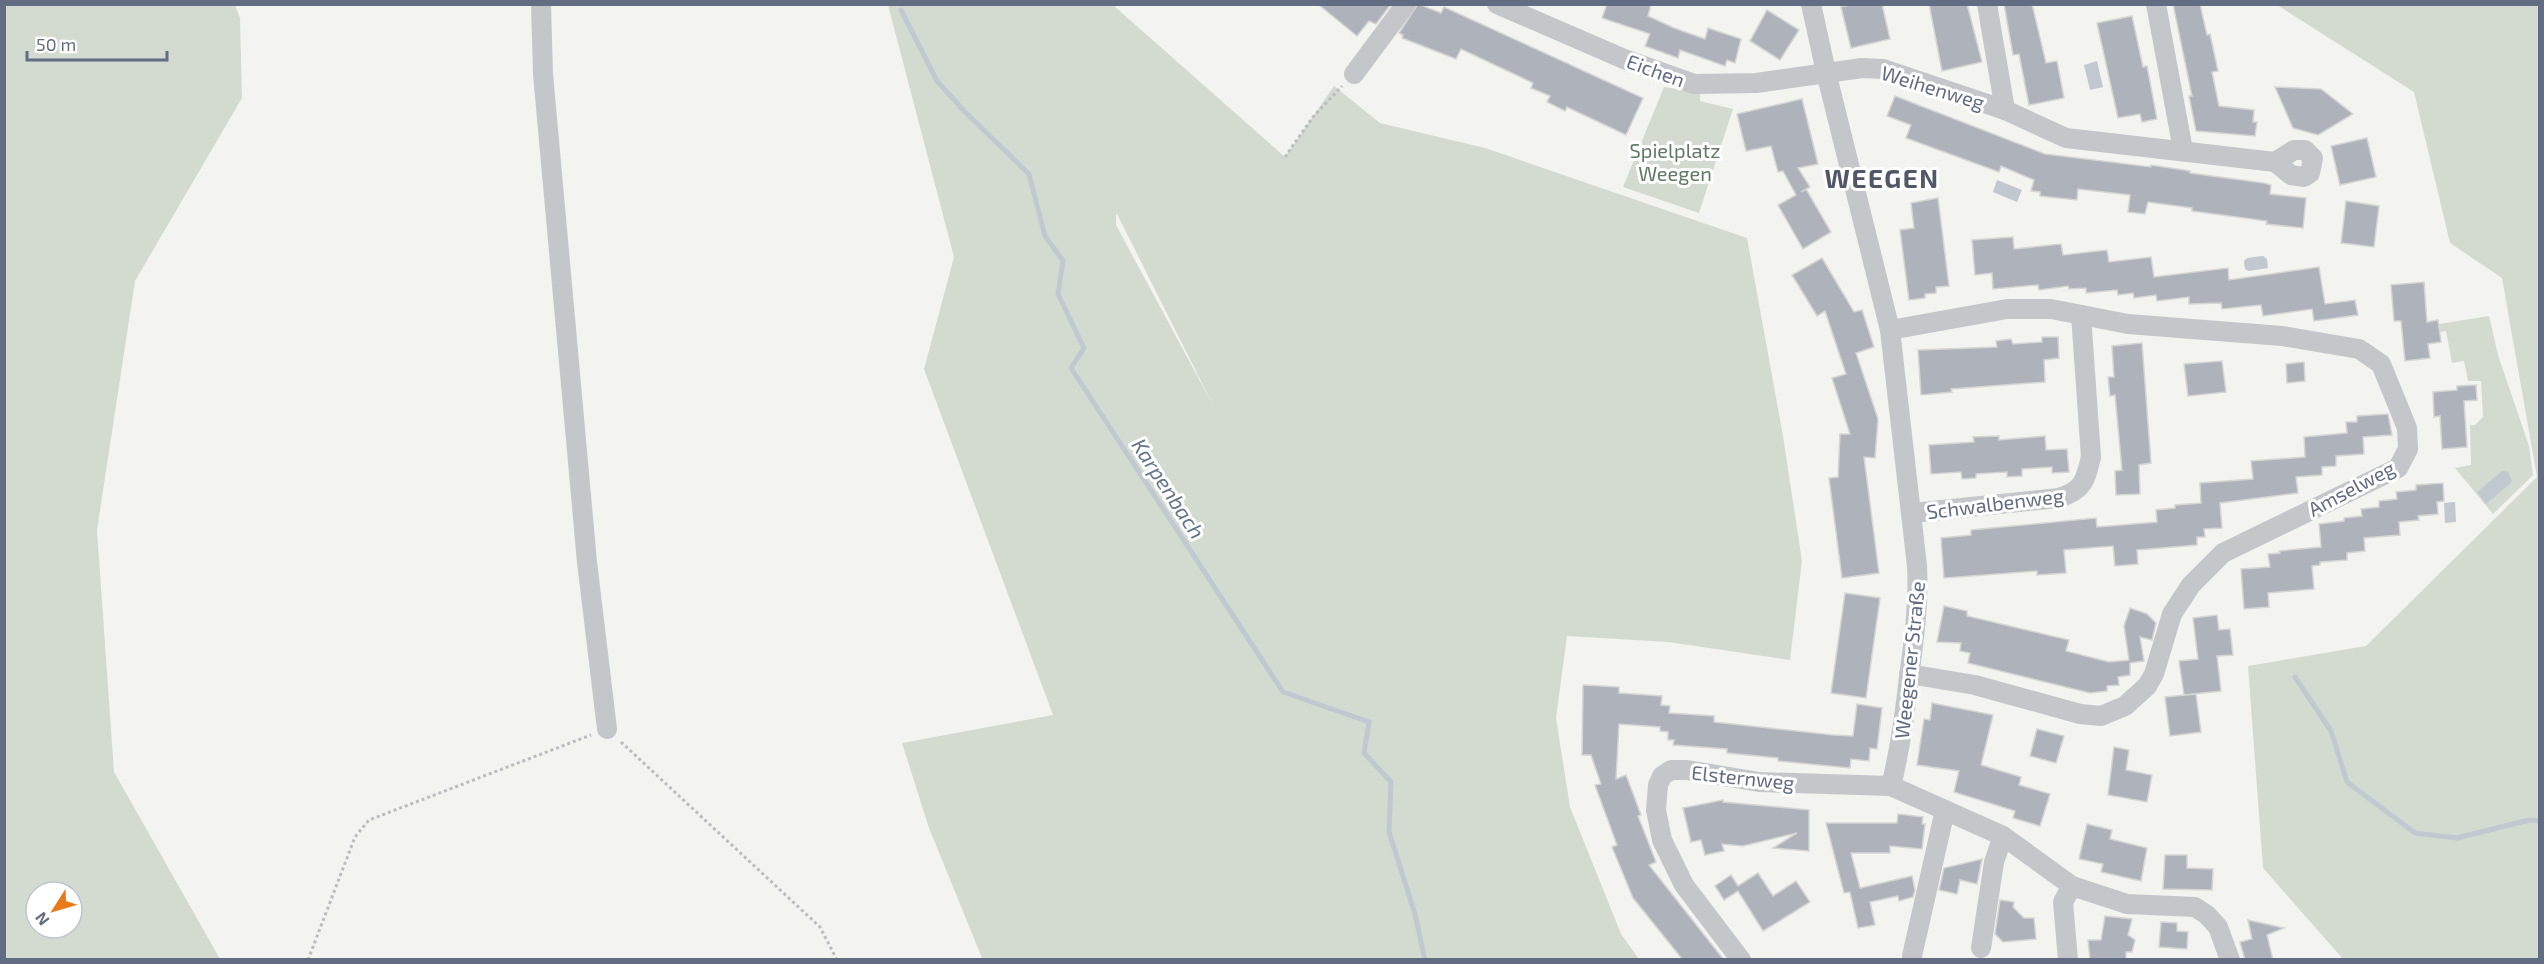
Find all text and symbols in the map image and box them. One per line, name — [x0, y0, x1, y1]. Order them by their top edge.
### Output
scale bar — [27, 24, 166, 62]
text: 50 m — [36, 33, 76, 55]
street label: Eichen — [1624, 48, 1688, 92]
street label: Weihenweg — [1879, 60, 1987, 114]
park label: Spielplatz Weegen — [1630, 138, 1720, 185]
district label: WEEGEN — [1825, 162, 1939, 193]
water label: Karpenbach — [1127, 433, 1211, 543]
street label: Amselweg — [2303, 455, 2399, 521]
street label: Schwalbenweg — [1925, 483, 2065, 523]
street label: Weegener Straße — [1889, 580, 1929, 740]
street label: Elsternweg — [1690, 760, 1796, 794]
north arrow — [24, 880, 84, 940]
text: N — [31, 909, 53, 930]

